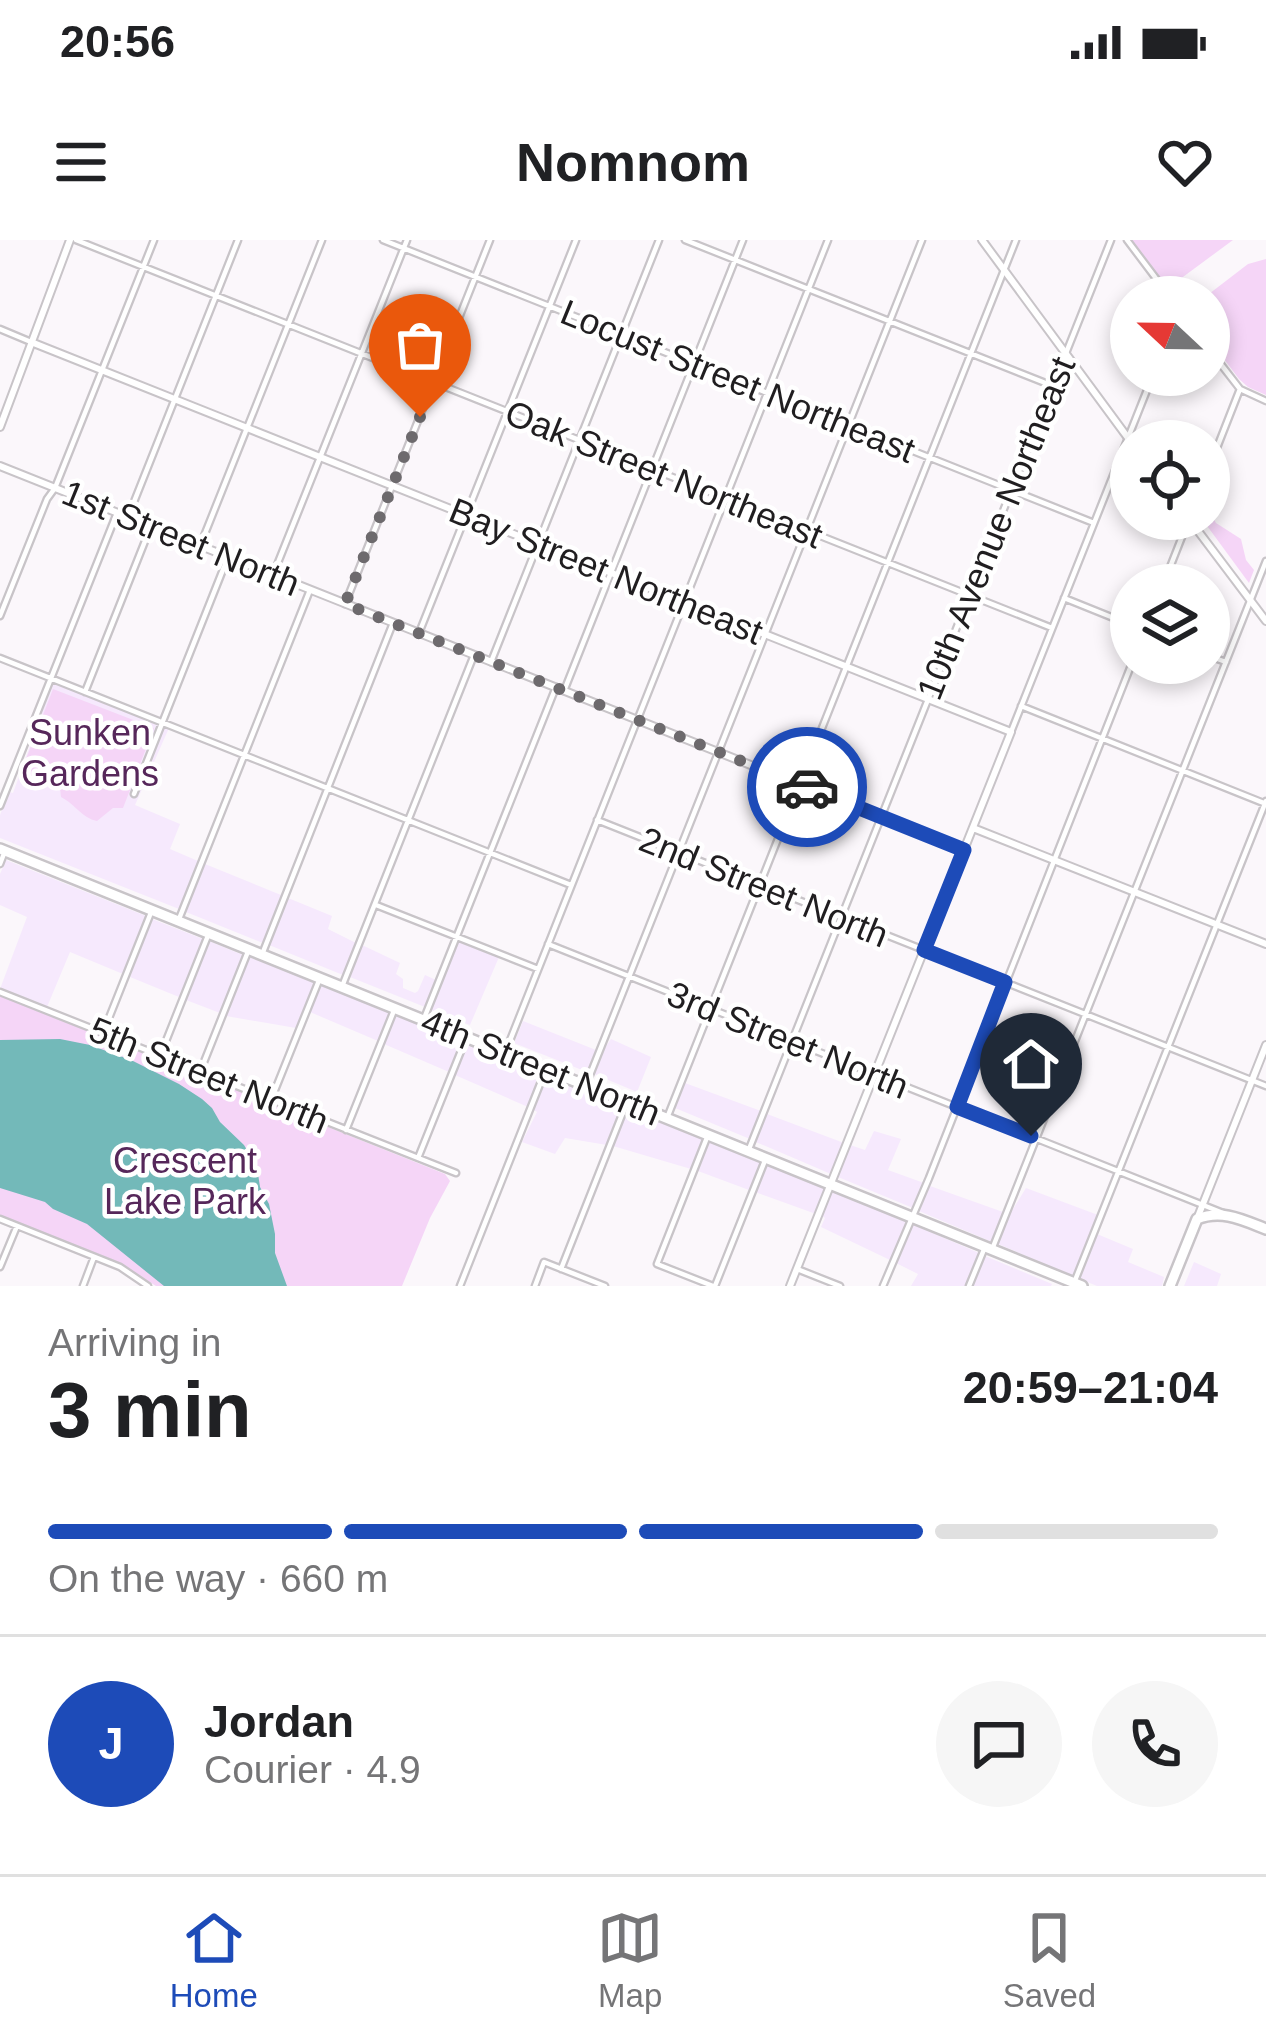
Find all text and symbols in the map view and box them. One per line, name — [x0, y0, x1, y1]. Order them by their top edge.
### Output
text: 20:56 — [60, 16, 175, 67]
icon: menu — [48, 129, 114, 195]
icon: heart — [1152, 129, 1218, 195]
text: Nomnom — [516, 132, 750, 192]
north arrow — [1110, 276, 1230, 396]
map controls — [1110, 276, 1230, 684]
street label: Locust Street Northeast — [555, 291, 921, 471]
pin — [369, 294, 471, 417]
icon: bag — [387, 312, 453, 378]
street label: 10th Avenue Northeast — [909, 351, 1083, 705]
street label: Oak Street Northeast — [500, 392, 828, 556]
button: locate — [1110, 420, 1230, 540]
street label: 1st Street North — [56, 472, 306, 604]
street label: Bay Street Northeast — [443, 489, 769, 653]
button: layers — [1110, 564, 1230, 684]
park label: Sunken Gardens — [21, 712, 159, 794]
courier — [747, 727, 867, 847]
icon: car — [774, 754, 840, 820]
street label: 2nd Street North — [634, 819, 894, 955]
street label: 3rd Street North — [662, 973, 914, 1107]
street label: 4th Street North — [416, 1000, 666, 1134]
street label: 5th Street North — [84, 1008, 334, 1142]
pin — [980, 1013, 1082, 1136]
icon: home — [998, 1031, 1064, 1097]
park label: Crescent Lake Park — [104, 1140, 267, 1222]
text: Arriving in — [48, 1321, 221, 1364]
text: 20:59–21:04 — [963, 1362, 1218, 1413]
text: 3 min — [48, 1366, 252, 1454]
text: On the way · 660 m — [48, 1557, 388, 1600]
button: chat — [936, 1681, 1062, 1807]
button: phone — [1092, 1681, 1218, 1807]
text: Jordan — [204, 1696, 354, 1747]
text: J — [98, 1718, 124, 1769]
text: Courier · 4.9 — [204, 1748, 421, 1791]
tab: Home — [170, 1905, 258, 2015]
tab: Map — [597, 1905, 663, 2015]
tab: Saved — [1003, 1905, 1096, 2015]

